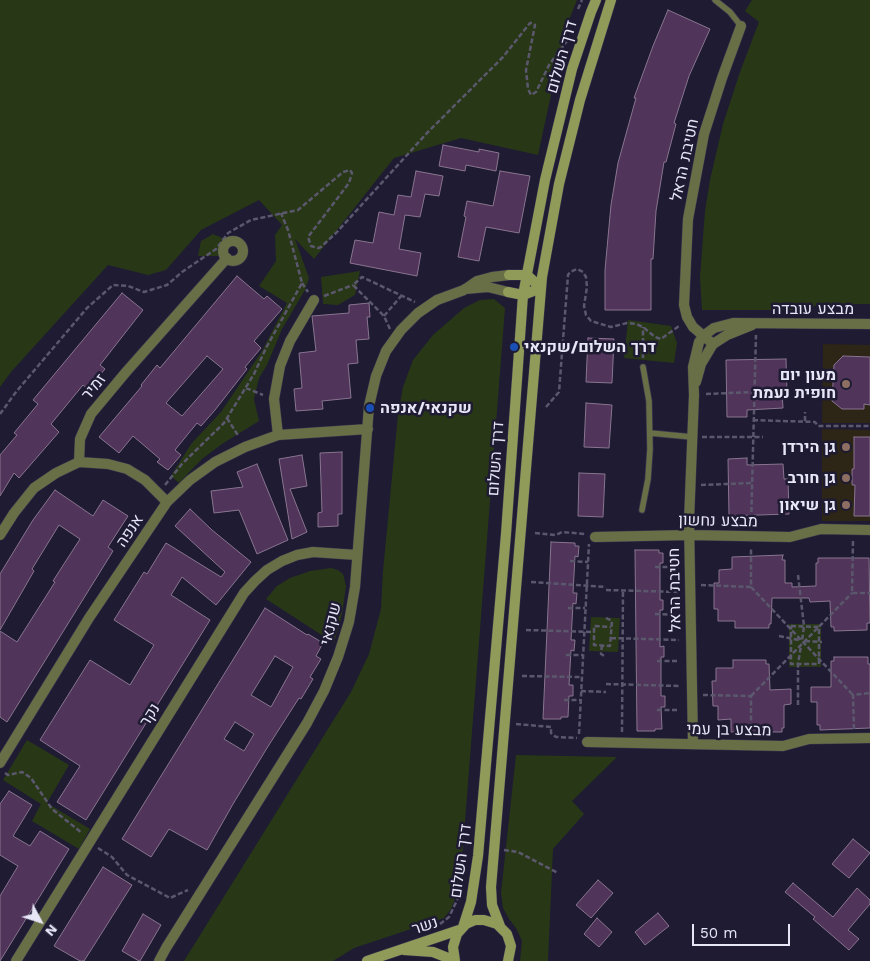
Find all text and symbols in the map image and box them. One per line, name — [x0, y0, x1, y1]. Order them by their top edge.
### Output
street label: דרך השלום — [542, 18, 582, 96]
street label: חטיבת הראל — [667, 117, 703, 203]
street label: מבצע עובדה — [772, 299, 854, 319]
place label: דרך השלום/שקנאי — [524, 337, 656, 357]
marker: דרך השלום/שקנאי — [508, 341, 520, 353]
place label: מעון יום חופית נעמת — [753, 365, 836, 403]
street label: זמיר — [77, 370, 111, 404]
marker: מעון יום חופית נעמת — [840, 378, 852, 390]
place label: שקנאי/אנפה — [380, 398, 472, 418]
marker: שקנאי/אנפה — [364, 402, 376, 414]
street label: דרך השלום — [484, 421, 508, 497]
place label: גן הירדן — [782, 437, 836, 457]
marker: גן הירדן — [840, 441, 852, 453]
place label: גן חורב — [788, 468, 836, 488]
marker: גן חורב — [840, 472, 852, 484]
place label: גן שיאון — [779, 495, 836, 515]
marker: גן שיאון — [840, 499, 852, 511]
street label: אנפה — [112, 511, 148, 551]
street label: מבצע נחשון — [678, 511, 758, 531]
street label: חטיבת הראל — [665, 548, 685, 632]
street label: שקנאי — [316, 601, 346, 647]
street label: נקר — [136, 700, 164, 730]
street label: מבצע בן עמי — [686, 720, 772, 740]
street label: דרך השלום — [446, 823, 476, 899]
north arrow — [15, 896, 65, 946]
street label: נשר — [410, 913, 440, 939]
scale bar — [695, 914, 792, 946]
text: N — [42, 922, 61, 940]
text: 50 m — [700, 924, 737, 942]

